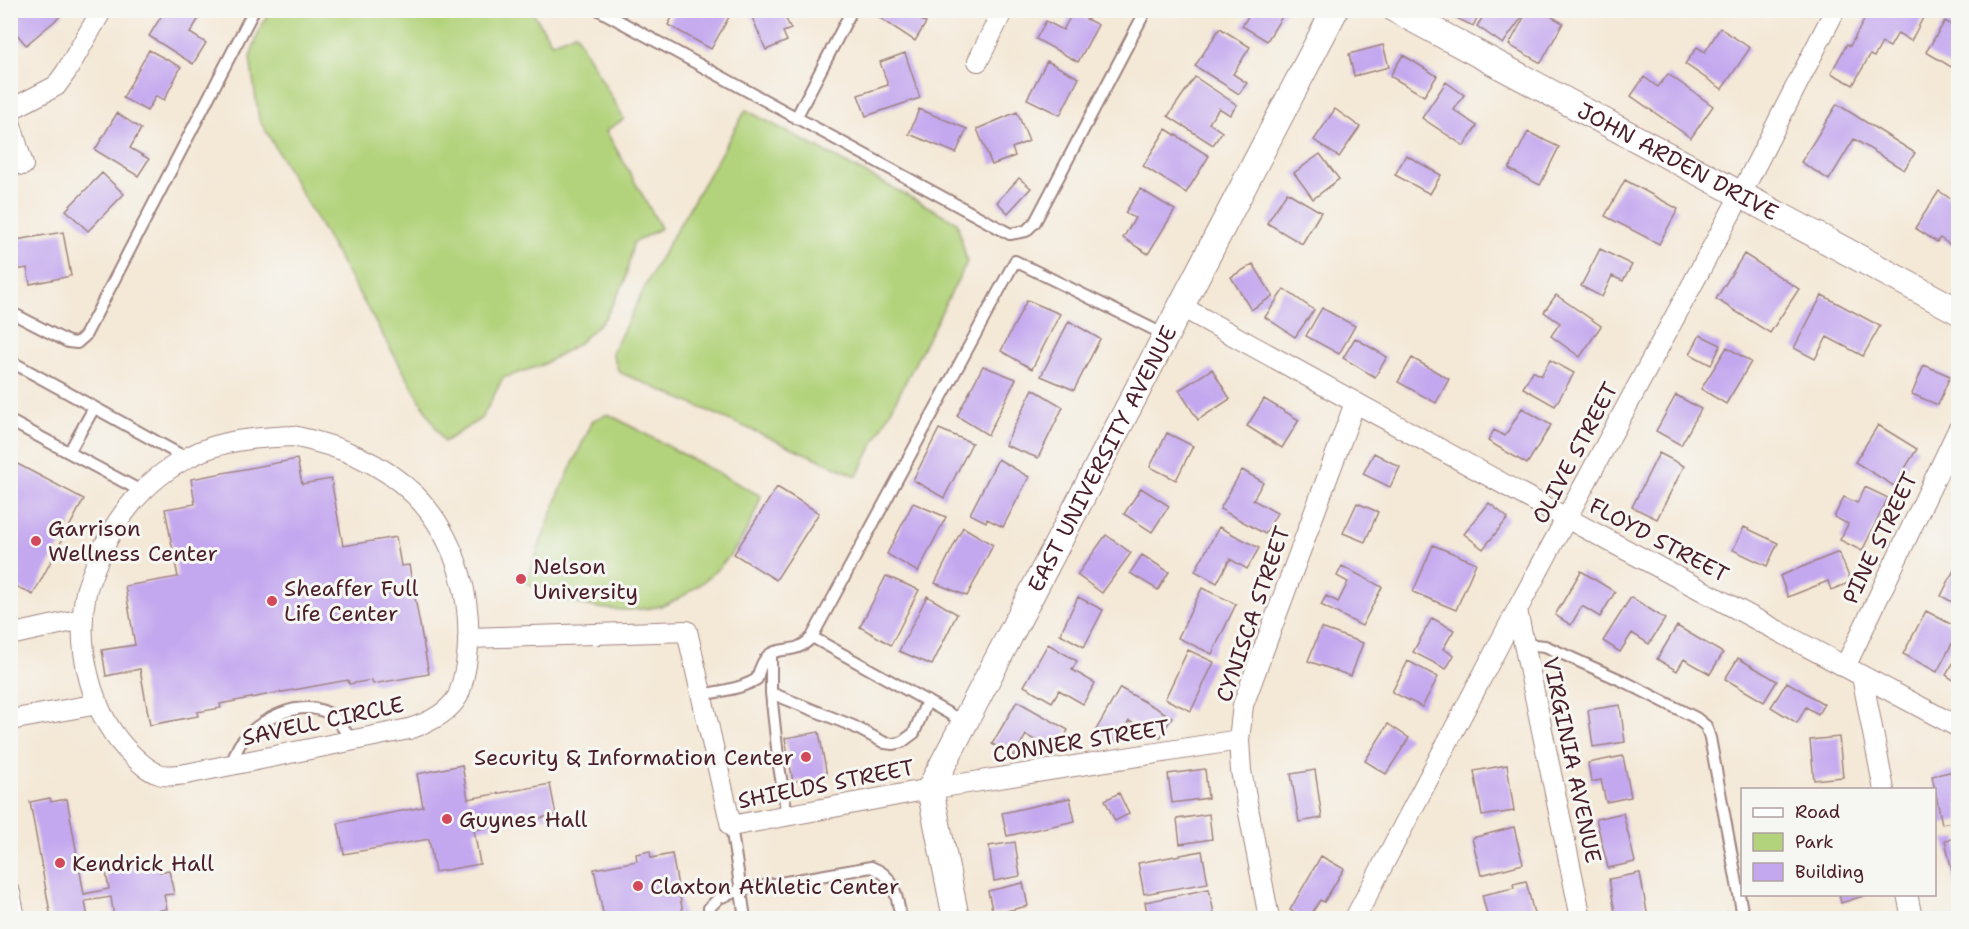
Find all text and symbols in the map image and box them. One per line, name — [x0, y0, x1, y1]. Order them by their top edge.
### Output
street label: JOHN ARDEN DRIVE — [1573, 95, 1784, 227]
street label: EAST UNIVERSITY AVENUE — [1021, 321, 1183, 597]
street label: OLIVE STREET — [1525, 377, 1625, 529]
street label: PINE STREET — [1836, 467, 1925, 609]
street label: FLOYD STREET — [1584, 491, 1734, 589]
place label: Garrison Wellness Center — [48, 514, 218, 568]
street label: CYNISCA STREET — [1209, 522, 1297, 706]
marker: Garrison Wellness Center — [29, 534, 43, 548]
place label: Nelson University — [533, 552, 638, 606]
marker: Nelson University — [514, 572, 528, 586]
place label: Sheaffer Full Life Center — [284, 574, 419, 628]
marker: Sheaffer Full Life Center — [265, 594, 279, 608]
street label: VIRGINIA AVENUE — [1536, 654, 1608, 866]
street label: SAVELL CIRCLE — [239, 690, 407, 752]
street label: CONNER STREET — [990, 713, 1172, 769]
place label: Security & Information Center — [474, 743, 794, 772]
marker: Security & Information Center — [799, 750, 813, 764]
street label: SHIELDS STREET — [735, 753, 917, 815]
legend — [1741, 788, 1936, 896]
text: Road — [1795, 800, 1840, 824]
place label: Guynes Hall — [459, 805, 588, 834]
marker: Guynes Hall — [440, 812, 454, 826]
text: Park — [1795, 830, 1834, 854]
place label: Kendrick Hall — [72, 849, 214, 878]
marker: Kendrick Hall — [53, 856, 67, 870]
text: Building — [1795, 860, 1864, 884]
place label: Claxton Athletic Center — [650, 872, 900, 901]
marker: Claxton Athletic Center — [631, 879, 645, 893]

